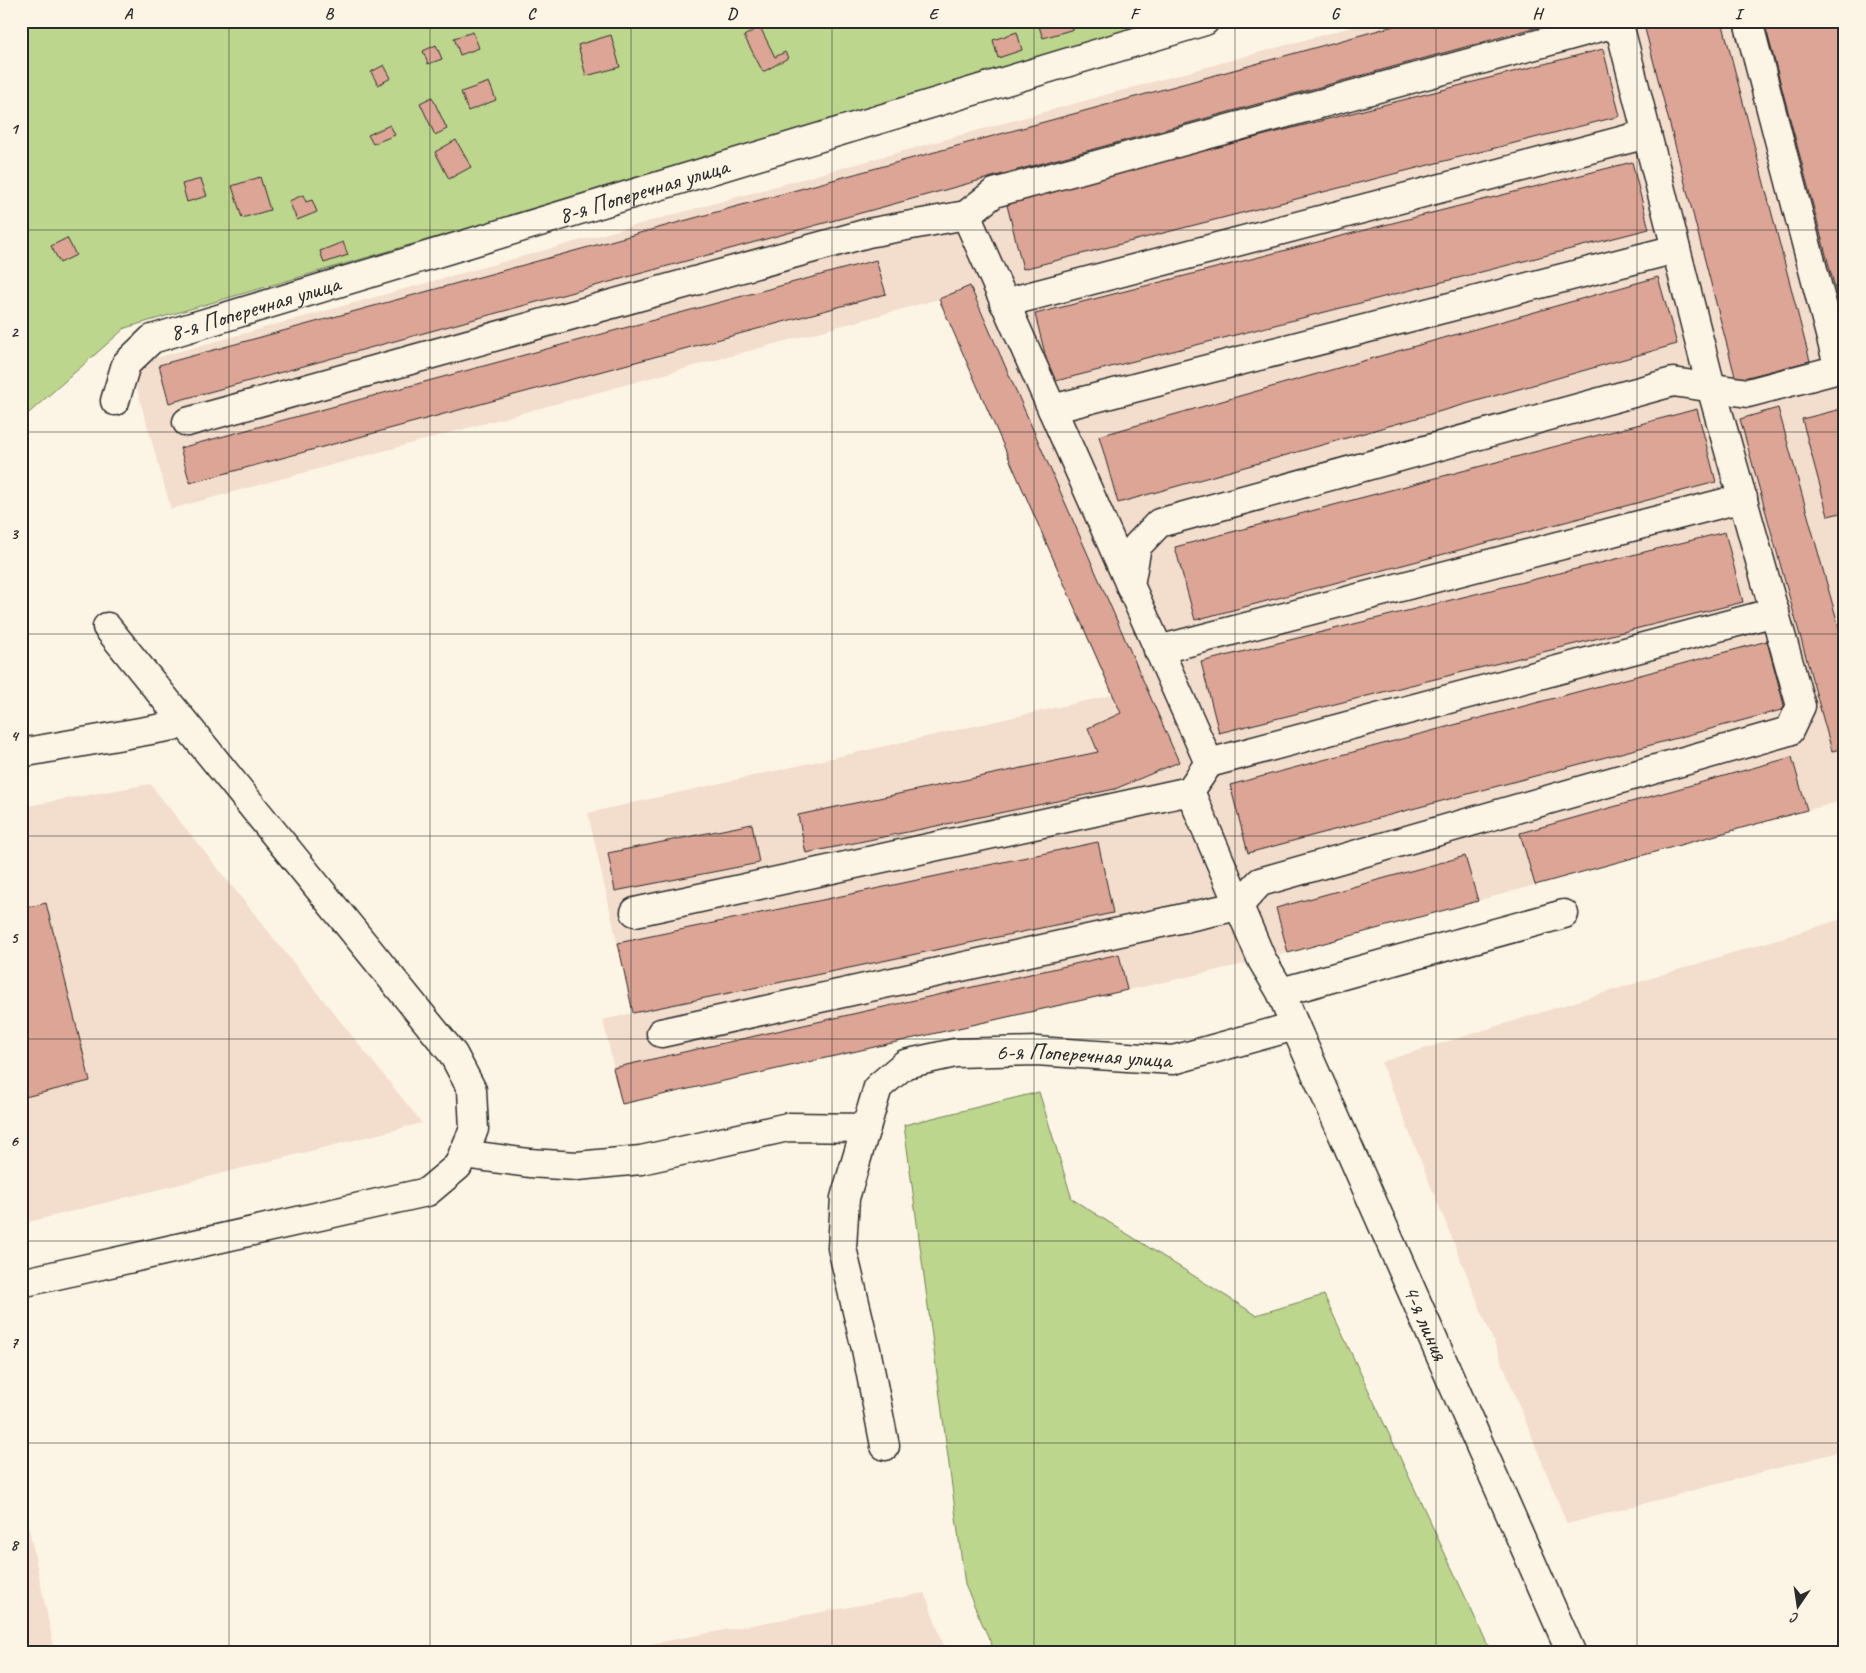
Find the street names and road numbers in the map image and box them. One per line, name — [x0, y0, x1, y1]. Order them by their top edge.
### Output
street label: 8-я Поперечная улица — [555, 150, 734, 230]
street label: 8-я Поперечная улица — [166, 268, 345, 348]
street label: 6-я Поперечная улица — [995, 1036, 1175, 1075]
street label: 4-я линия — [1396, 1280, 1456, 1366]

